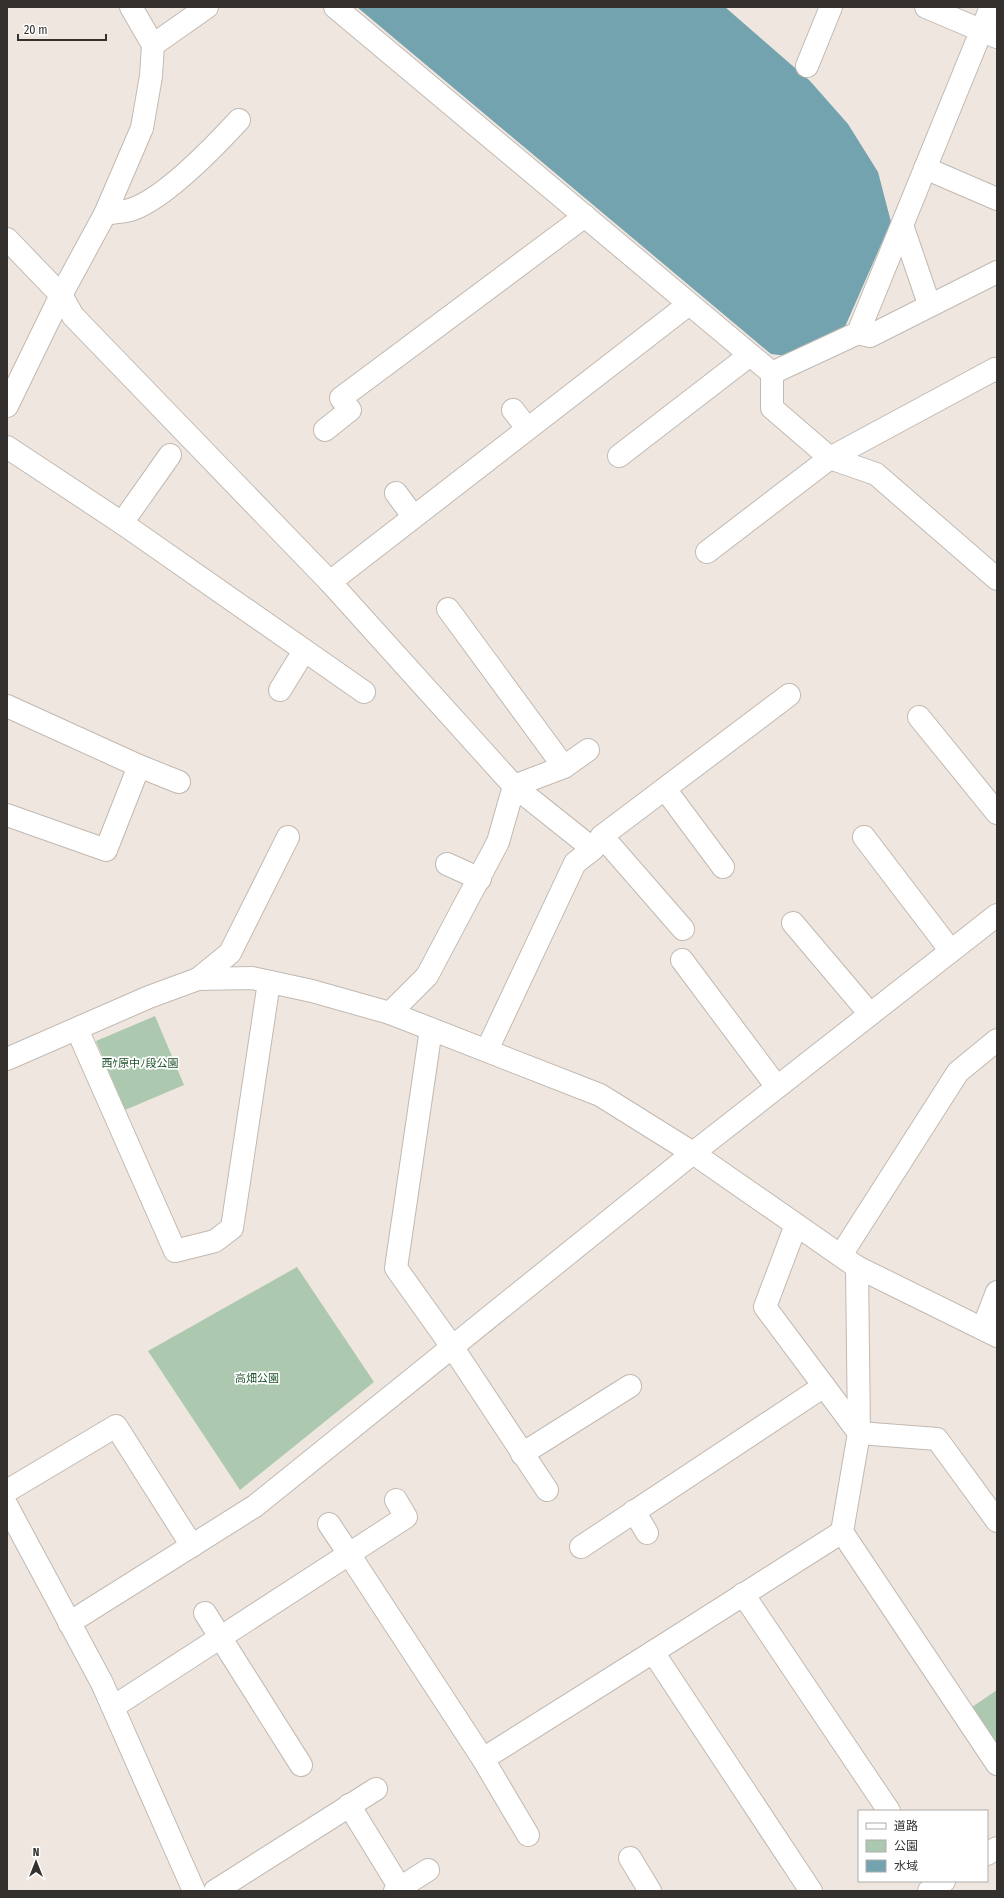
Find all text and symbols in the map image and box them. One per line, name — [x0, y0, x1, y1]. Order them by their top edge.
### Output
scale bar — [18, 16, 106, 42]
text: 20 m — [24, 23, 48, 37]
park label: 西ｹ原中ﾉ段公園 — [102, 1057, 179, 1070]
park label: 高畑公園 — [235, 1372, 279, 1385]
legend — [858, 1810, 988, 1882]
text: 道路 — [894, 1819, 918, 1833]
text: 公園 — [894, 1839, 918, 1853]
north arrow — [16, 1842, 56, 1882]
text: N — [33, 1846, 39, 1859]
text: 水域 — [894, 1859, 918, 1873]

